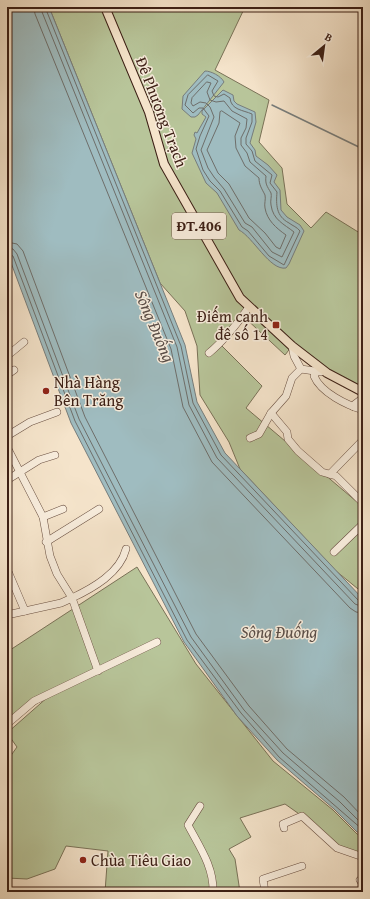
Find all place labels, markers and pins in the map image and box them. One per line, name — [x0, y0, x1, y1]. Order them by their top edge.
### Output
place label: Điếm canh đê số 14 — [197, 304, 268, 346]
marker: Điếm canh đê số 14 — [271, 320, 281, 330]
place label: Nhà Hàng Bên Trăng — [54, 370, 123, 412]
marker: Nhà Hàng Bên Trăng — [41, 386, 51, 396]
place label: Chùa Tiêu Giao — [91, 848, 191, 872]
marker: Chùa Tiêu Giao — [78, 855, 88, 865]

